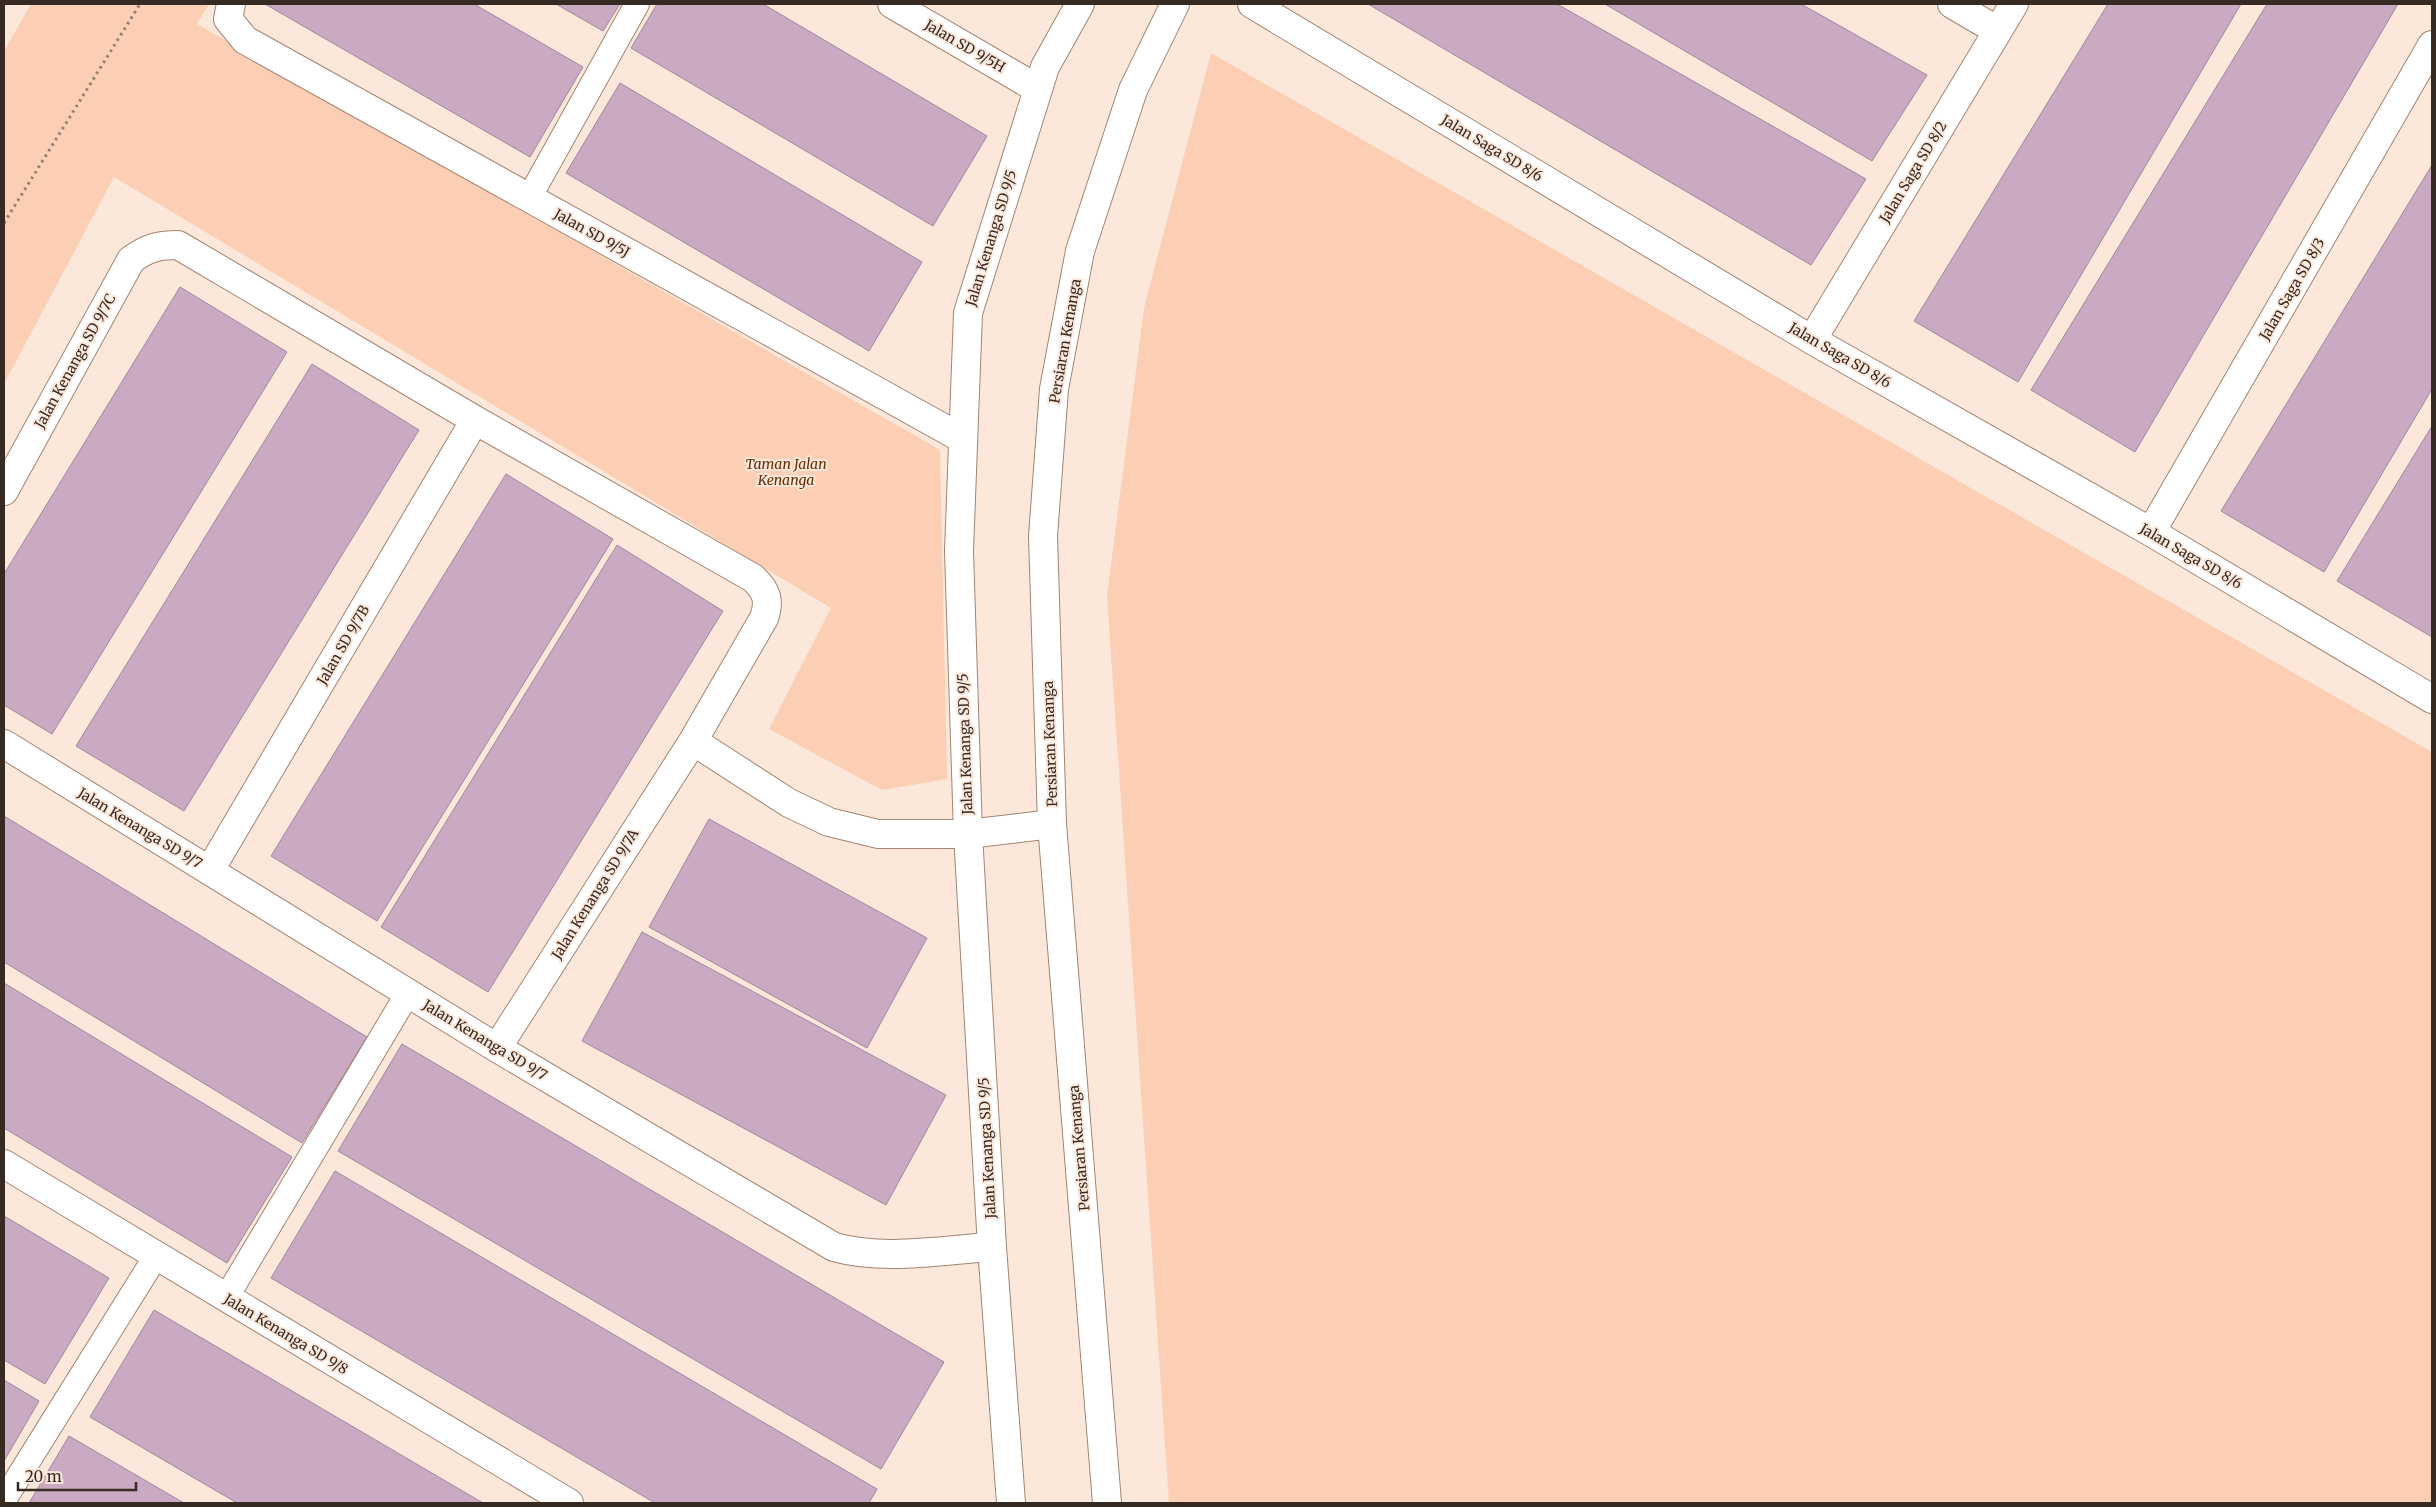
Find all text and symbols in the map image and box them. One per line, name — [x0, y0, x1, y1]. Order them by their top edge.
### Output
street label: Jalan SD 9/5H — [921, 15, 1009, 76]
street label: Jalan Saga SD 8/6 — [1437, 110, 1546, 185]
street label: Jalan Saga SD 8/2 — [1875, 118, 1950, 227]
street label: Jalan Kenanga SD 9/5 — [961, 168, 1020, 309]
street label: Jalan SD 9/5J — [550, 204, 633, 261]
street label: Jalan Saga SD 8/3 — [2255, 235, 2329, 344]
street label: Persiaran Kenanga — [1045, 277, 1085, 405]
street label: Jalan Kenanga SD 9/7C — [30, 291, 119, 432]
street label: Jalan Saga SD 8/6 — [1785, 318, 1894, 392]
park label: Taman Jalan Kenanga — [745, 455, 827, 489]
street label: Jalan Saga SD 8/6 — [2136, 519, 2245, 593]
street label: Jalan SD 9/7B — [312, 602, 373, 689]
street label: Jalan Kenanga SD 9/5 — [954, 673, 977, 816]
street label: Persiaran Kenanga — [1039, 680, 1061, 807]
street label: Jalan Kenanga SD 9/7 — [74, 783, 205, 872]
street label: Jalan Kenanga SD 9/7A — [547, 825, 643, 963]
street label: Jalan Kenanga SD 9/7 — [419, 995, 550, 1084]
street label: Jalan Kenanga SD 9/5 — [974, 1077, 1000, 1220]
street label: Persiaran Kenanga — [1064, 1084, 1093, 1212]
street label: Jalan Kenanga SD 9/8 — [220, 1289, 351, 1378]
scale bar — [18, 1460, 135, 1492]
text: 20 m — [25, 1467, 62, 1486]

